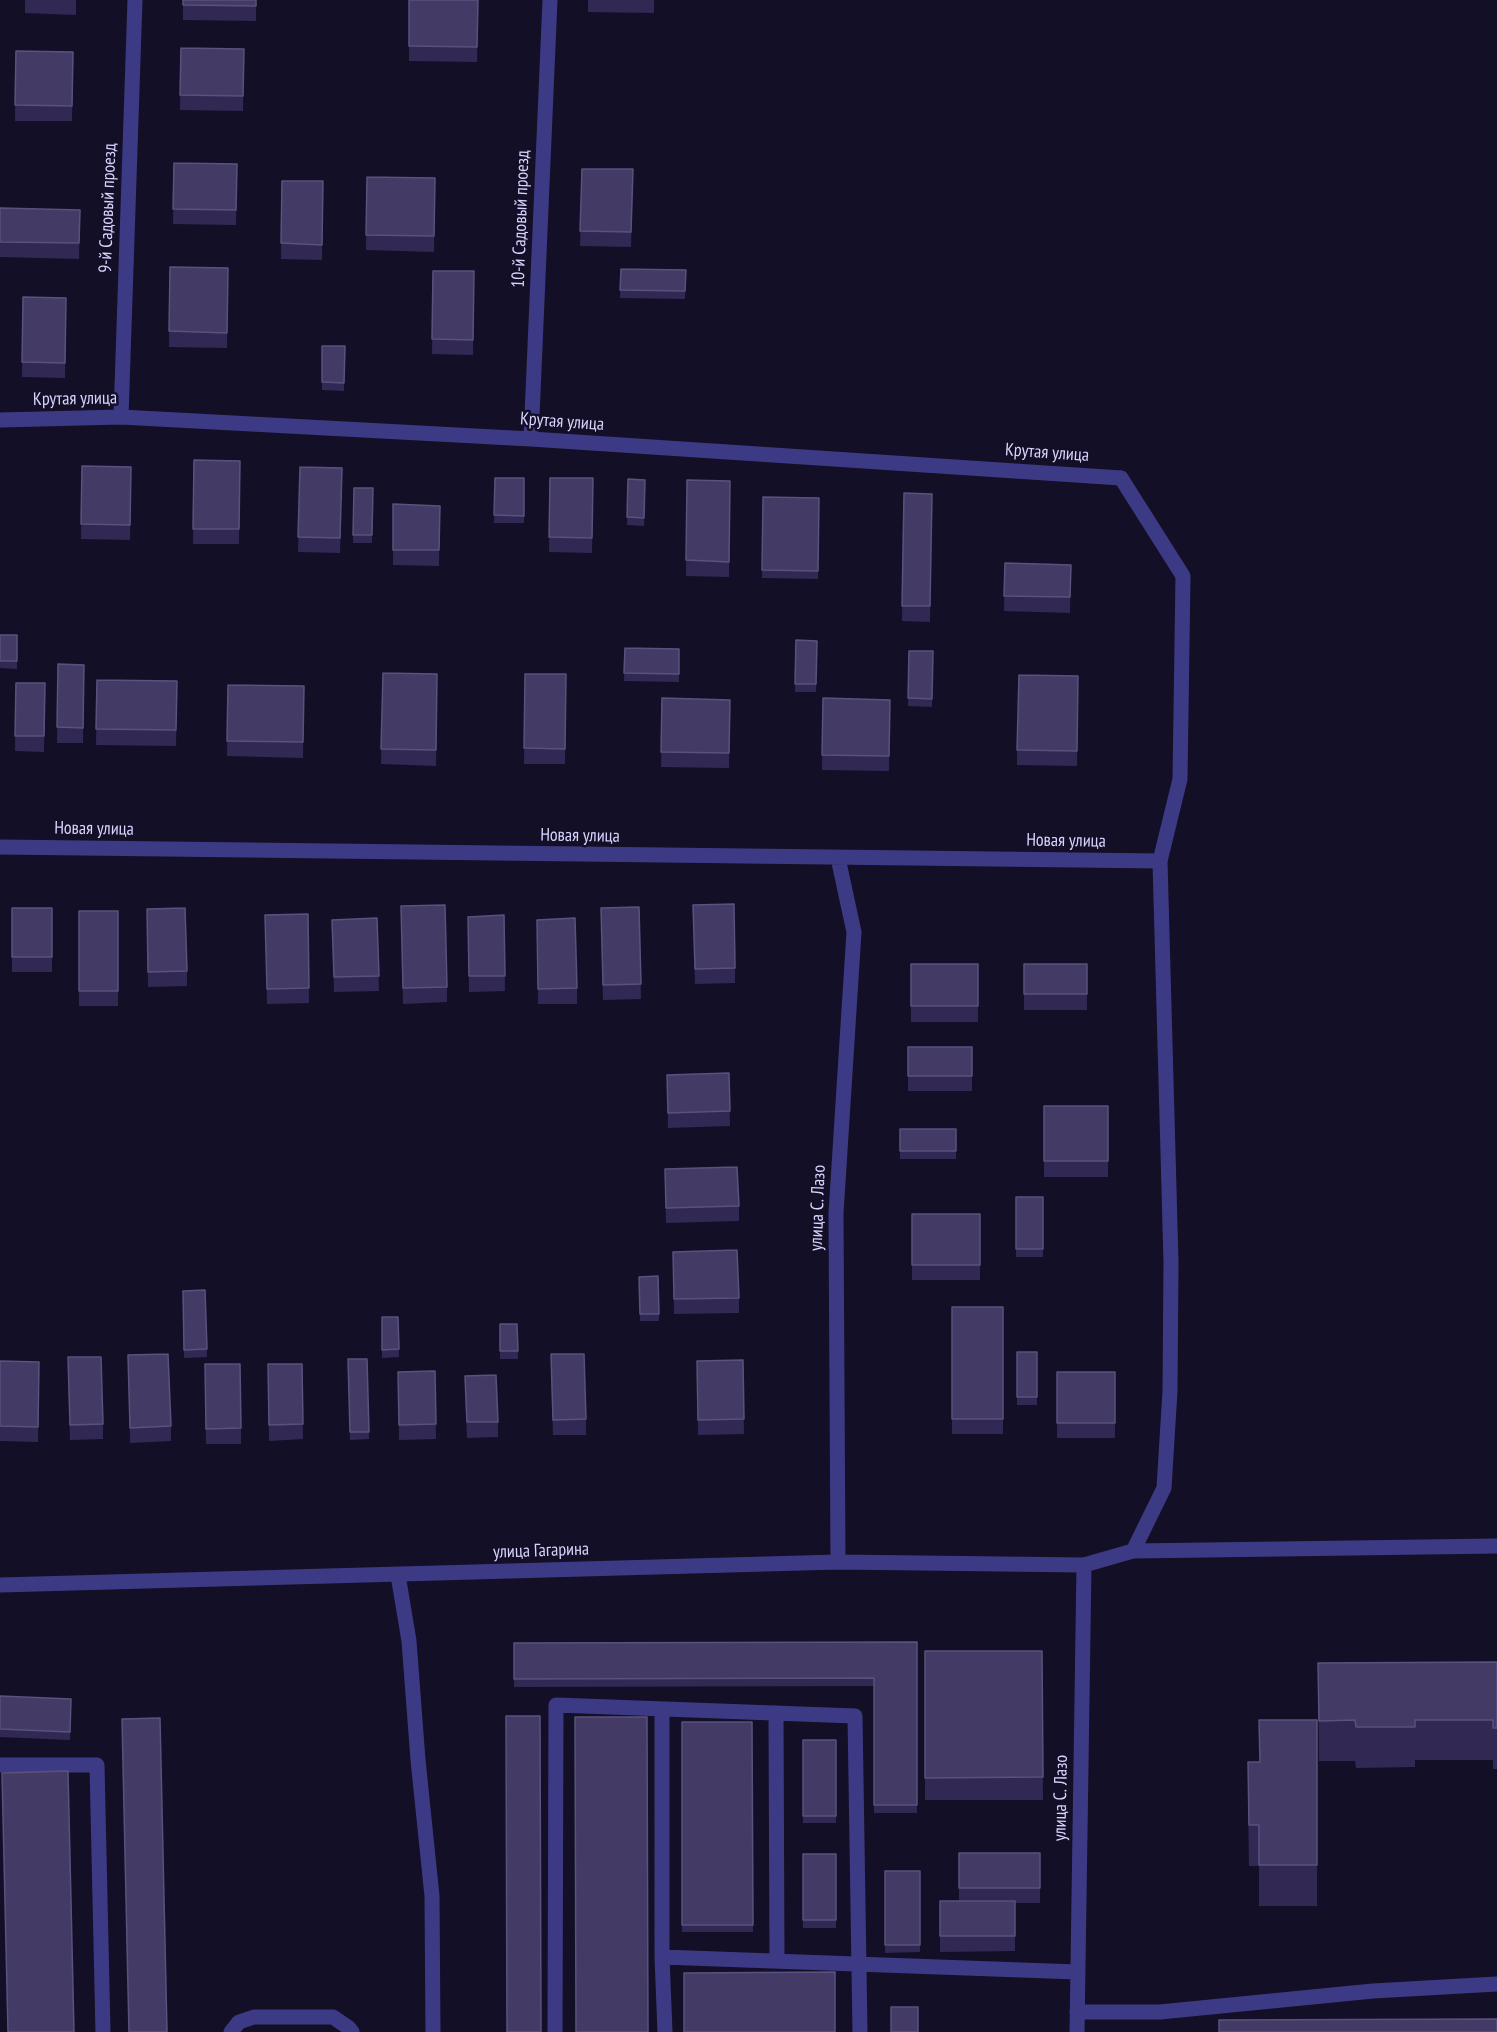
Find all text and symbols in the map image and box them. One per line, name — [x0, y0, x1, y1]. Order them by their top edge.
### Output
street label: 9-й Садовый проезд — [95, 143, 121, 273]
street label: 10-й Садовый проезд — [508, 150, 534, 288]
street label: Крутая улица — [33, 387, 117, 411]
street label: Крутая улица — [519, 408, 605, 436]
street label: Крутая улица — [1004, 439, 1090, 467]
street label: Новая улица — [54, 818, 134, 840]
street label: Новая улица — [540, 825, 620, 847]
street label: Новая улица — [1026, 830, 1106, 852]
street label: улица С. Лазо — [806, 1164, 830, 1252]
street label: улица Гагарина — [493, 1539, 589, 1563]
street label: улица С. Лазо — [1049, 1755, 1073, 1841]

